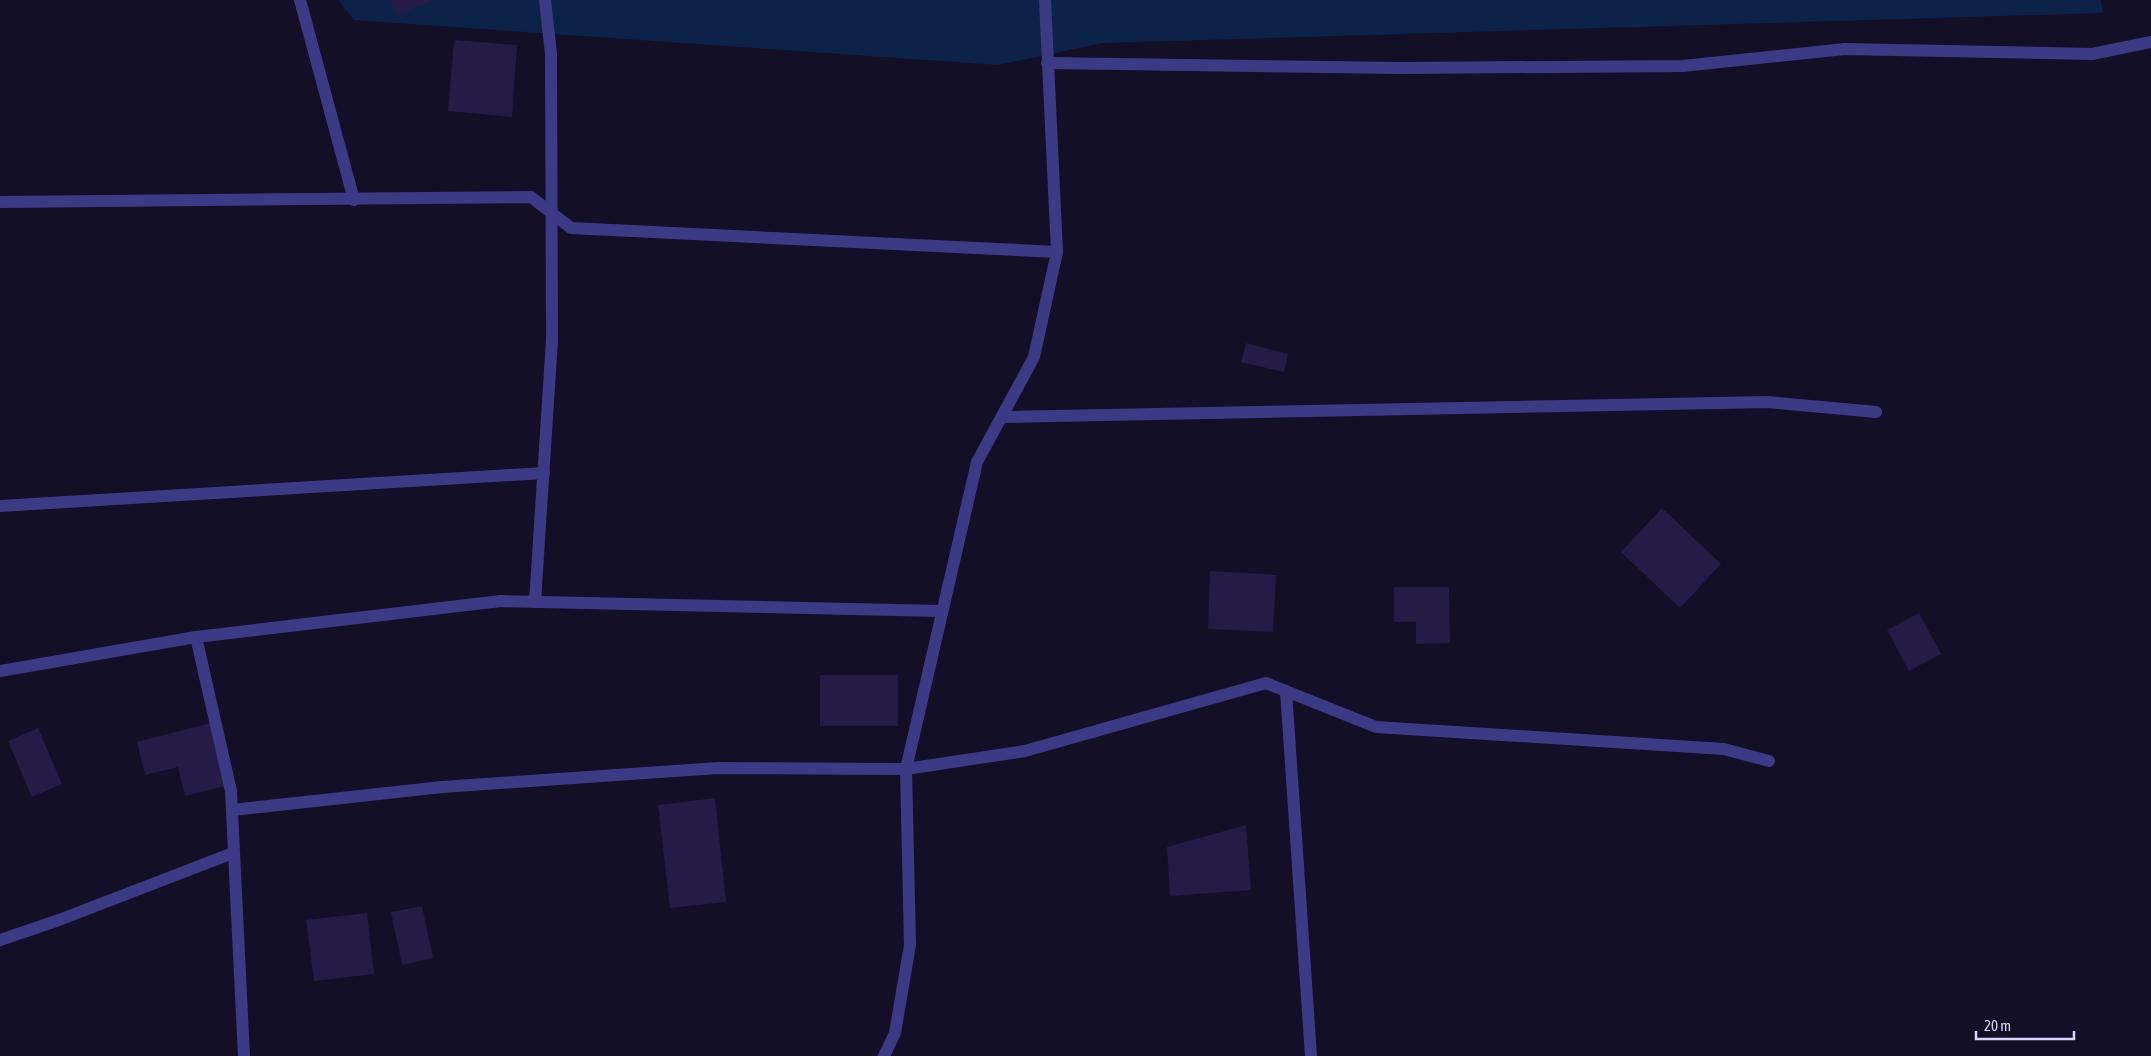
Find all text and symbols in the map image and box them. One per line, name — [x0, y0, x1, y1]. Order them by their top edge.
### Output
scale bar — [1976, 1008, 2074, 1040]
text: 20 m — [1984, 1017, 2011, 1034]

